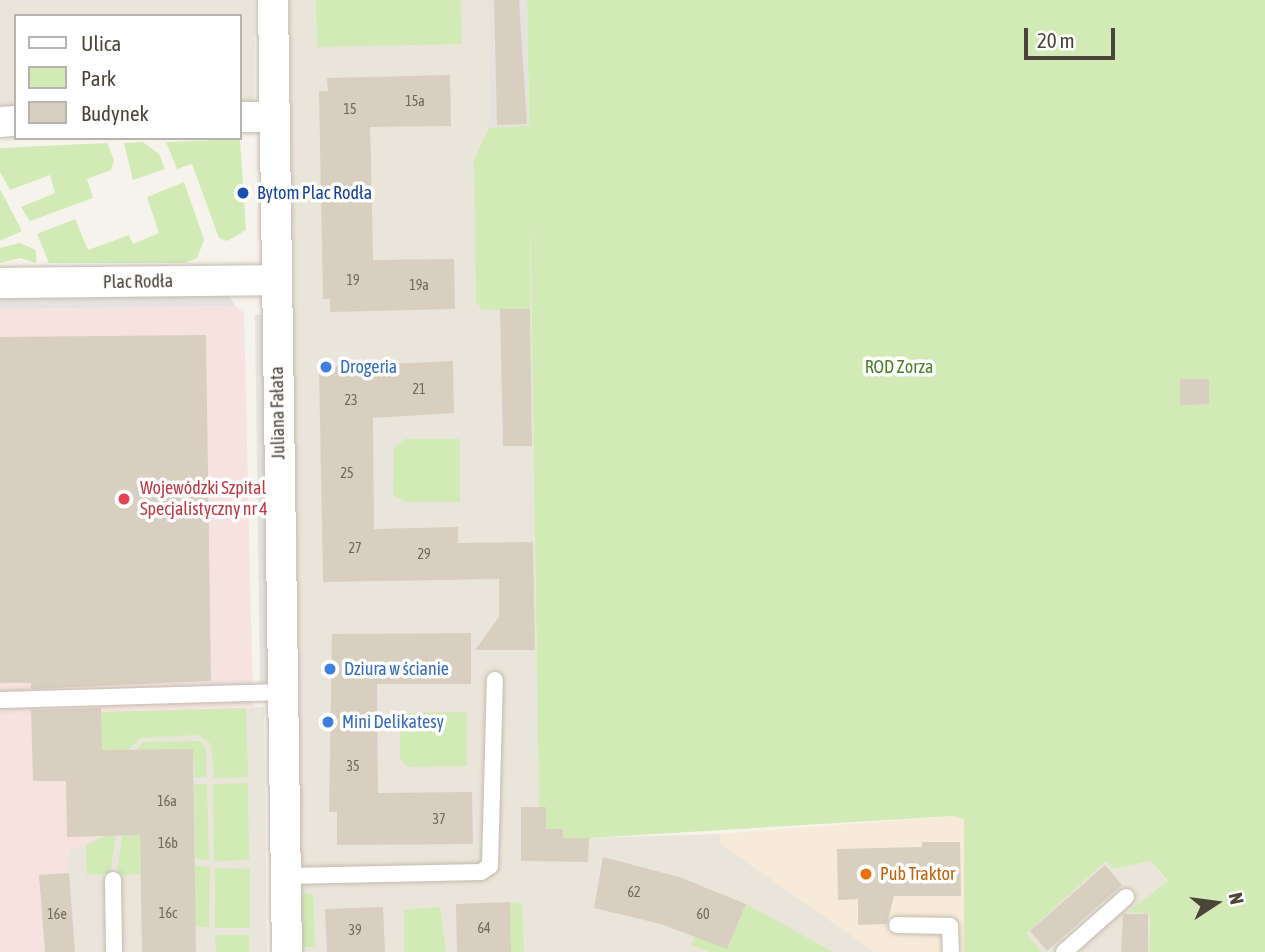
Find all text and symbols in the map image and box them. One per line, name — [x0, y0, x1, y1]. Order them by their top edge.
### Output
legend — [14, 14, 242, 140]
scale bar — [1027, 14, 1118, 58]
text: 20 m — [1037, 28, 1075, 52]
text: Ulica — [81, 31, 121, 55]
text: Park — [81, 66, 116, 90]
house number: 15a — [405, 93, 425, 109]
text: Budynek — [81, 101, 149, 125]
house number: 15 — [343, 101, 357, 117]
place label: Bytom Plac Rodła — [257, 182, 372, 204]
marker: Bytom Plac Rodła — [235, 185, 251, 201]
street label: Plac Rodła — [103, 271, 173, 293]
house number: 19 — [346, 272, 360, 288]
house number: 19a — [409, 277, 429, 293]
place label: Drogeria — [340, 356, 397, 378]
park label: ROD Zorza — [865, 356, 933, 378]
marker: Drogeria — [318, 359, 334, 375]
street label: Juliana Fałata — [266, 366, 290, 460]
house number: 21 — [412, 381, 426, 397]
house number: 23 — [344, 392, 358, 408]
house number: 25 — [340, 465, 354, 481]
place label: Wojewódzki Szpital Specjalistyczny nr 4 — [140, 478, 268, 520]
marker: Wojewódzki Szpital Specjalistyczny nr 4 — [114, 489, 134, 509]
house number: 27 — [348, 540, 362, 556]
house number: 29 — [417, 546, 431, 562]
place label: Dziura w ścianie — [344, 658, 449, 680]
marker: Dziura w ścianie — [322, 661, 338, 677]
place label: Mini Delikatesy — [342, 711, 444, 733]
marker: Mini Delikatesy — [320, 714, 336, 730]
house number: 35 — [346, 758, 360, 774]
house number: 16a — [157, 793, 177, 809]
house number: 37 — [432, 811, 446, 827]
house number: 16b — [158, 835, 178, 851]
place label: Pub Traktor — [880, 863, 955, 885]
marker: Pub Traktor — [858, 866, 874, 882]
north arrow — [1181, 868, 1251, 938]
house number: 62 — [627, 884, 641, 900]
text: N — [1224, 890, 1248, 906]
house number: 16c — [159, 905, 177, 921]
house number: 16e — [47, 906, 67, 922]
house number: 60 — [696, 906, 710, 922]
house number: 64 — [477, 920, 491, 936]
house number: 39 — [348, 922, 362, 938]

